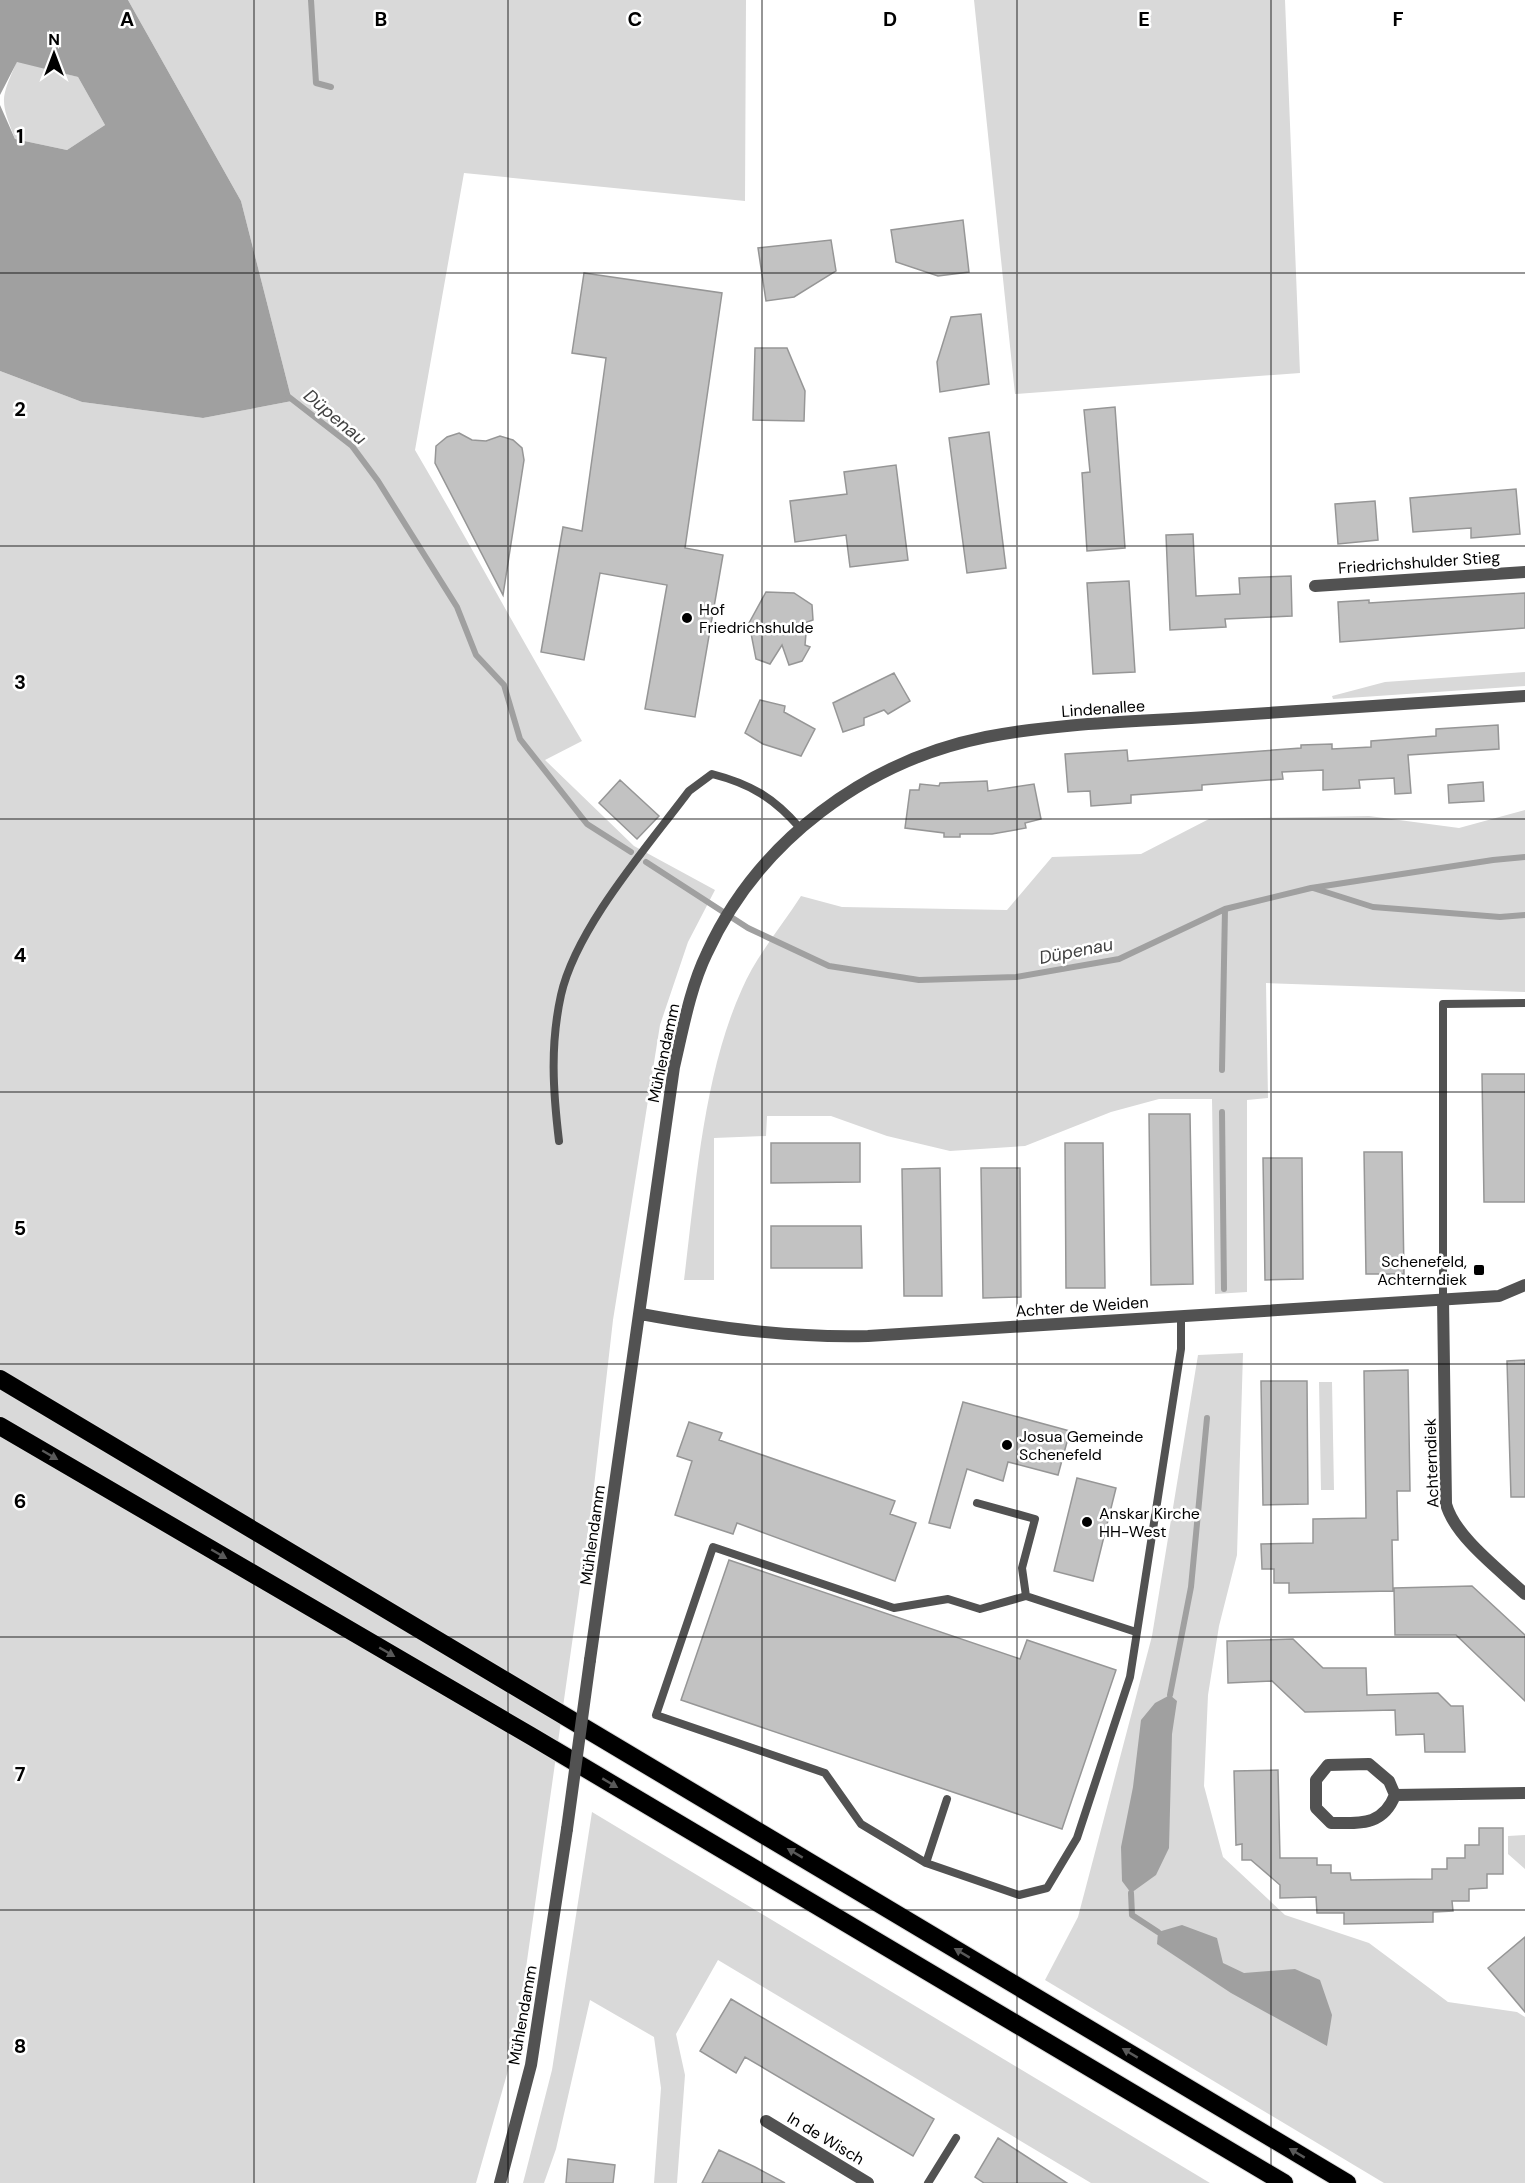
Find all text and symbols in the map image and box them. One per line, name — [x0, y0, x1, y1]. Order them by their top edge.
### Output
text: A — [120, 6, 134, 32]
text: B — [375, 6, 387, 32]
text: C — [628, 6, 642, 32]
text: D — [883, 6, 897, 32]
text: E — [1138, 6, 1150, 32]
text: F — [1392, 6, 1404, 32]
north arrow — [24, 24, 84, 84]
text: N — [48, 29, 60, 50]
text: 1 — [16, 123, 24, 149]
water label: Düpenau — [299, 384, 371, 450]
text: 2 — [14, 396, 26, 422]
street label: Friedrichshulder Stieg — [1337, 546, 1501, 579]
place label: Hof Friedrichshulde — [699, 599, 814, 638]
marker: Hof Friedrichshulde — [680, 611, 694, 625]
text: 3 — [14, 669, 26, 695]
street label: Lindenallee — [1061, 695, 1146, 722]
water label: Düpenau — [1037, 932, 1115, 970]
text: 4 — [14, 942, 27, 968]
street label: Mühlendamm — [643, 1002, 684, 1105]
text: 5 — [14, 1215, 26, 1241]
place label: Schenefeld, Achterndiek — [1377, 1251, 1467, 1290]
marker: Schenefeld, Achterndiek — [1472, 1263, 1486, 1277]
street label: Achter de Weiden — [1015, 1291, 1149, 1322]
street label: Achterndiek — [1419, 1418, 1444, 1508]
place label: Josua Gemeinde Schenefeld — [1019, 1426, 1143, 1465]
marker: Josua Gemeinde Schenefeld — [1000, 1438, 1014, 1452]
one-way arrow — [42, 1450, 59, 1460]
street label: Mühlendamm — [575, 1484, 610, 1587]
text: 6 — [14, 1488, 26, 1514]
place label: Anskar Kirche HH-West — [1099, 1503, 1200, 1542]
marker: Anskar Kirche HH-West — [1080, 1515, 1094, 1529]
one-way arrow — [211, 1548, 227, 1559]
one-way arrow — [379, 1647, 396, 1657]
text: 7 — [15, 1761, 26, 1787]
one-way arrow — [602, 1777, 618, 1788]
one-way arrow — [787, 1848, 803, 1859]
one-way arrow — [953, 1948, 970, 1958]
street label: Mühlendamm — [503, 1964, 542, 2067]
text: 8 — [14, 2033, 26, 2059]
one-way arrow — [1122, 2047, 1138, 2058]
street label: In de Wisch — [783, 2107, 868, 2170]
one-way arrow — [1289, 2147, 1305, 2158]

